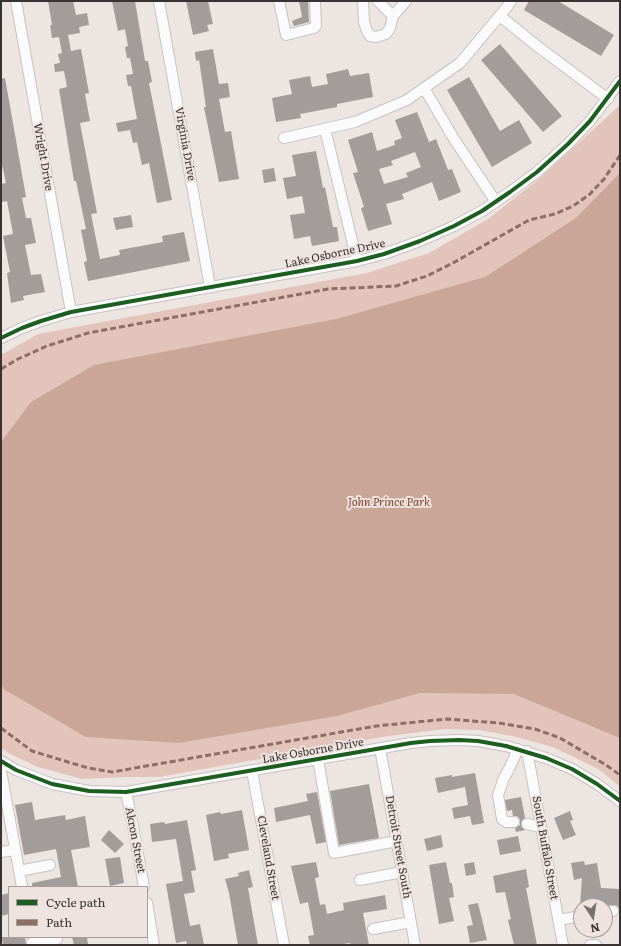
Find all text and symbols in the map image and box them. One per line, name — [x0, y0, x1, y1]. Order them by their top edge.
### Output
street label: Virginia Drive — [172, 106, 198, 182]
street label: Wright Drive — [31, 122, 55, 192]
street label: Lake Osborne Drive — [283, 237, 387, 271]
park label: John Prince Park — [348, 496, 430, 510]
street label: Lake Osborne Drive — [261, 736, 365, 766]
street label: Detroit Street South — [382, 794, 414, 900]
street label: South Buffalo Street — [529, 795, 561, 901]
street label: Akron Street — [122, 806, 148, 874]
street label: Cleveland Street — [254, 815, 282, 901]
legend — [8, 886, 148, 938]
text: Cycle path — [46, 893, 106, 911]
north arrow — [573, 898, 613, 938]
text: Path — [46, 913, 72, 931]
text: N — [589, 920, 601, 938]

